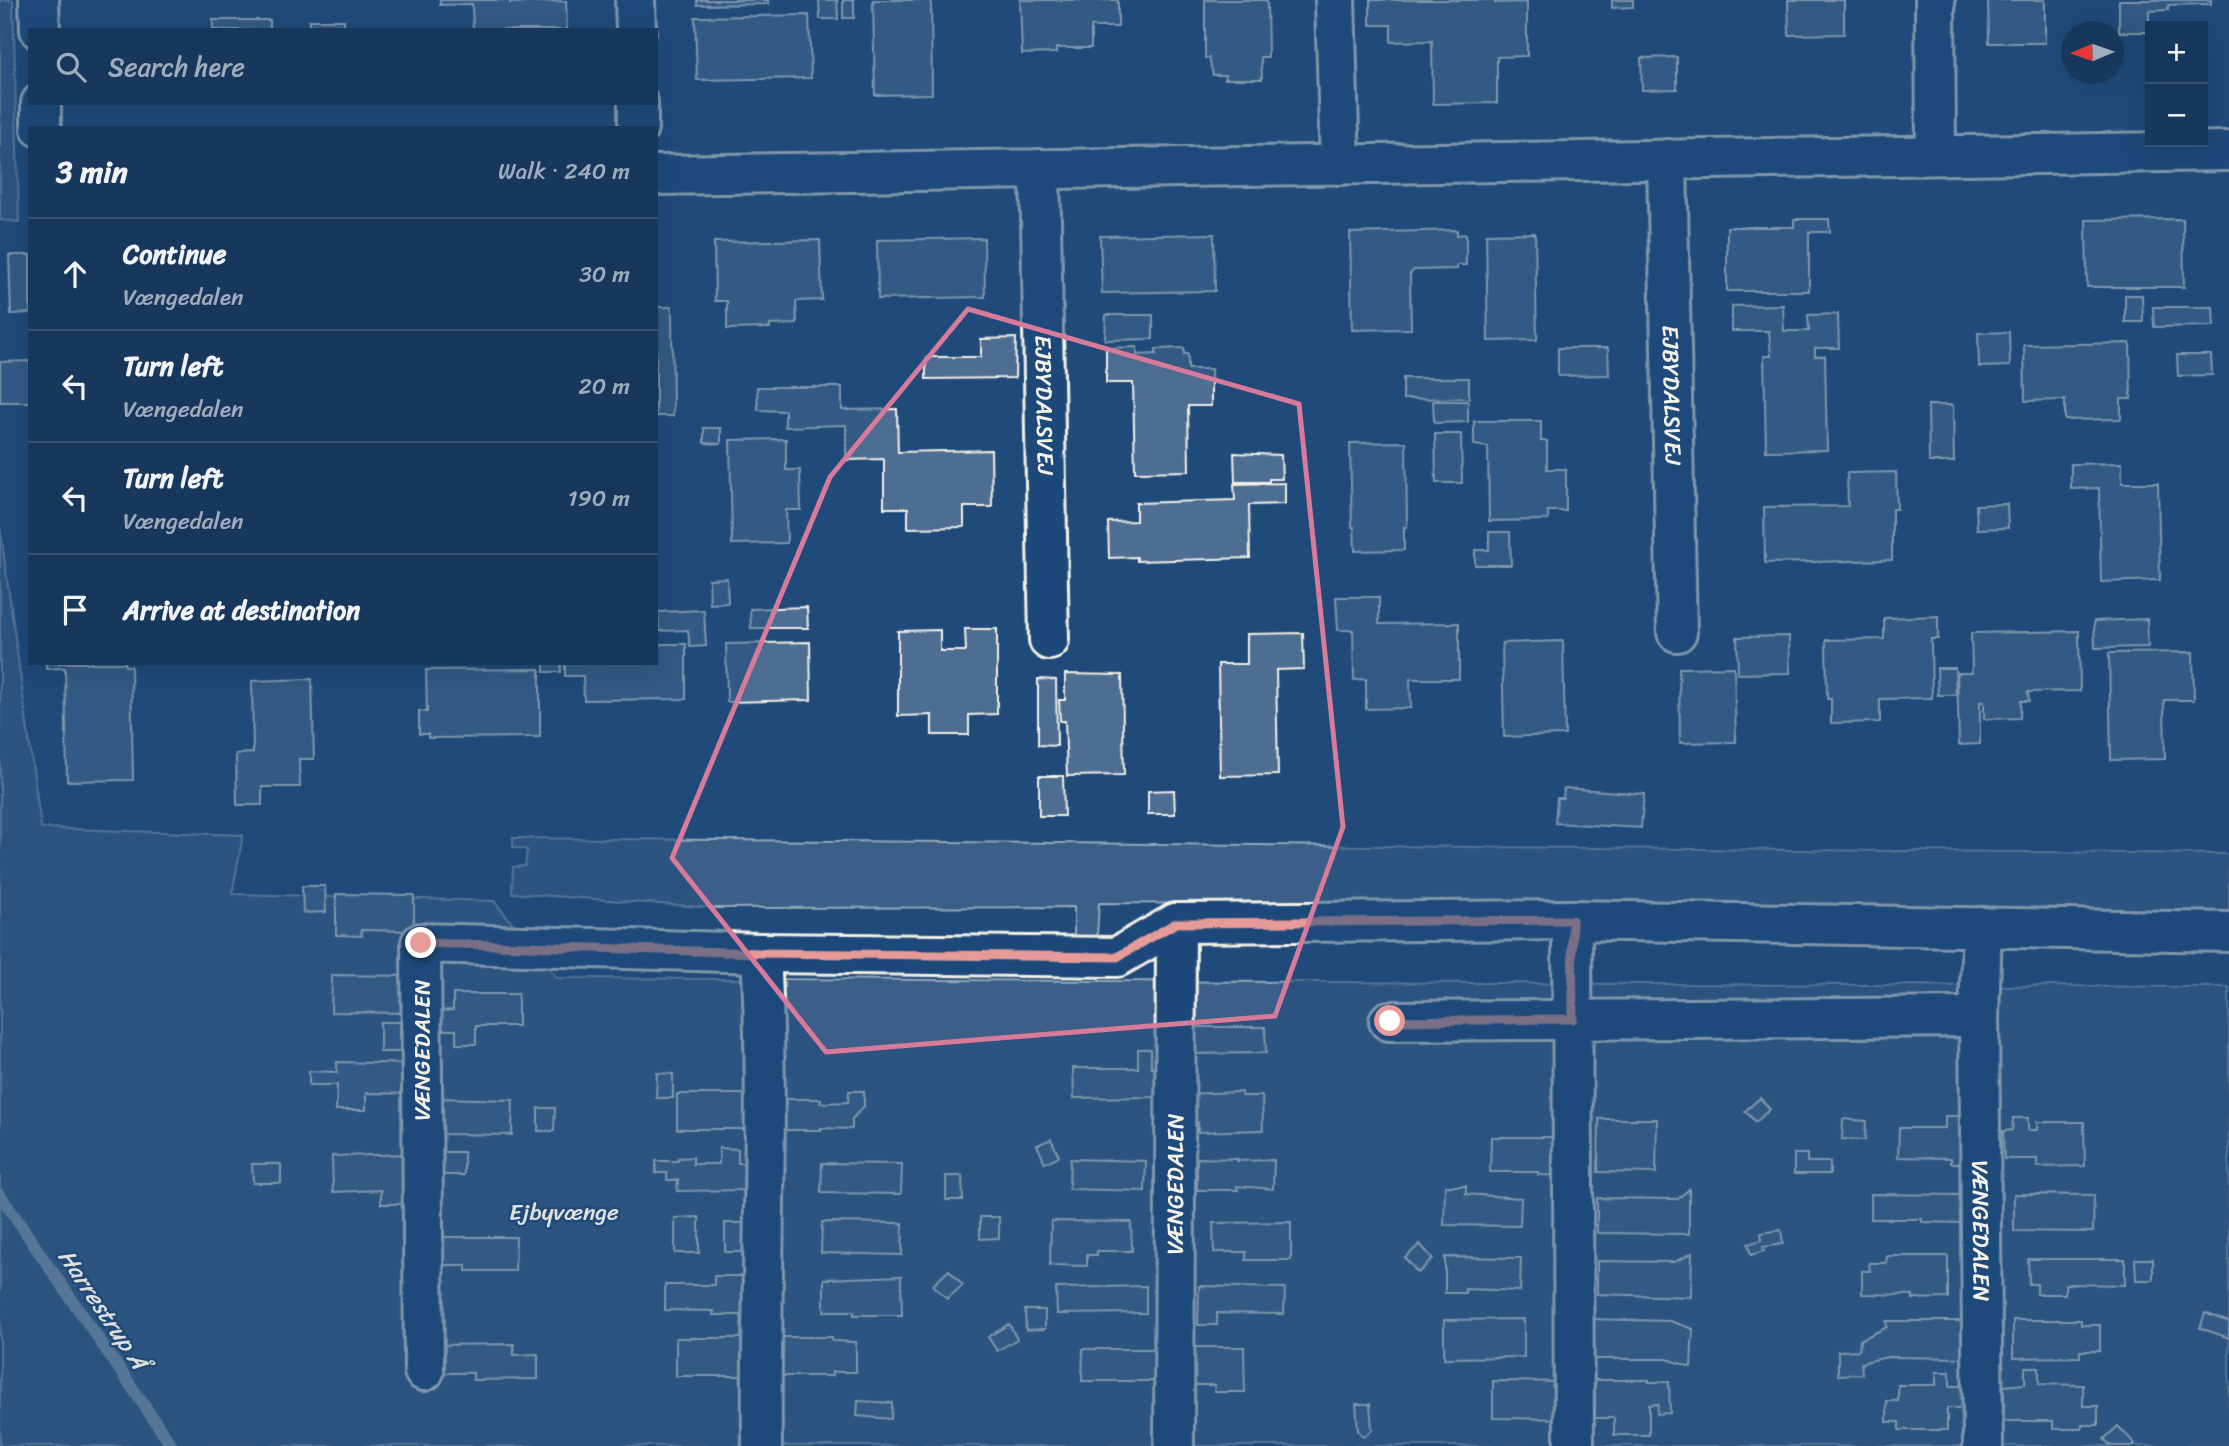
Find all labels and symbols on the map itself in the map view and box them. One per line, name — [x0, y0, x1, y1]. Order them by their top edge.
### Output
north arrow — [2061, 21, 2124, 84]
street label: EJBYDALSVEJ — [1650, 325, 1693, 467]
street label: EJBYDALSVEJ — [1022, 335, 1066, 477]
route end — [405, 927, 436, 958]
street label: VÆNGEDALEN — [402, 979, 443, 1121]
route start — [1374, 1005, 1405, 1036]
street label: VÆNGEDALEN — [1155, 1113, 1196, 1255]
street label: VÆNGEDALEN — [1959, 1160, 2002, 1302]
park label: Ejbyvænge — [509, 1192, 619, 1233]
water label: Harrestrup Å — [47, 1240, 163, 1383]

